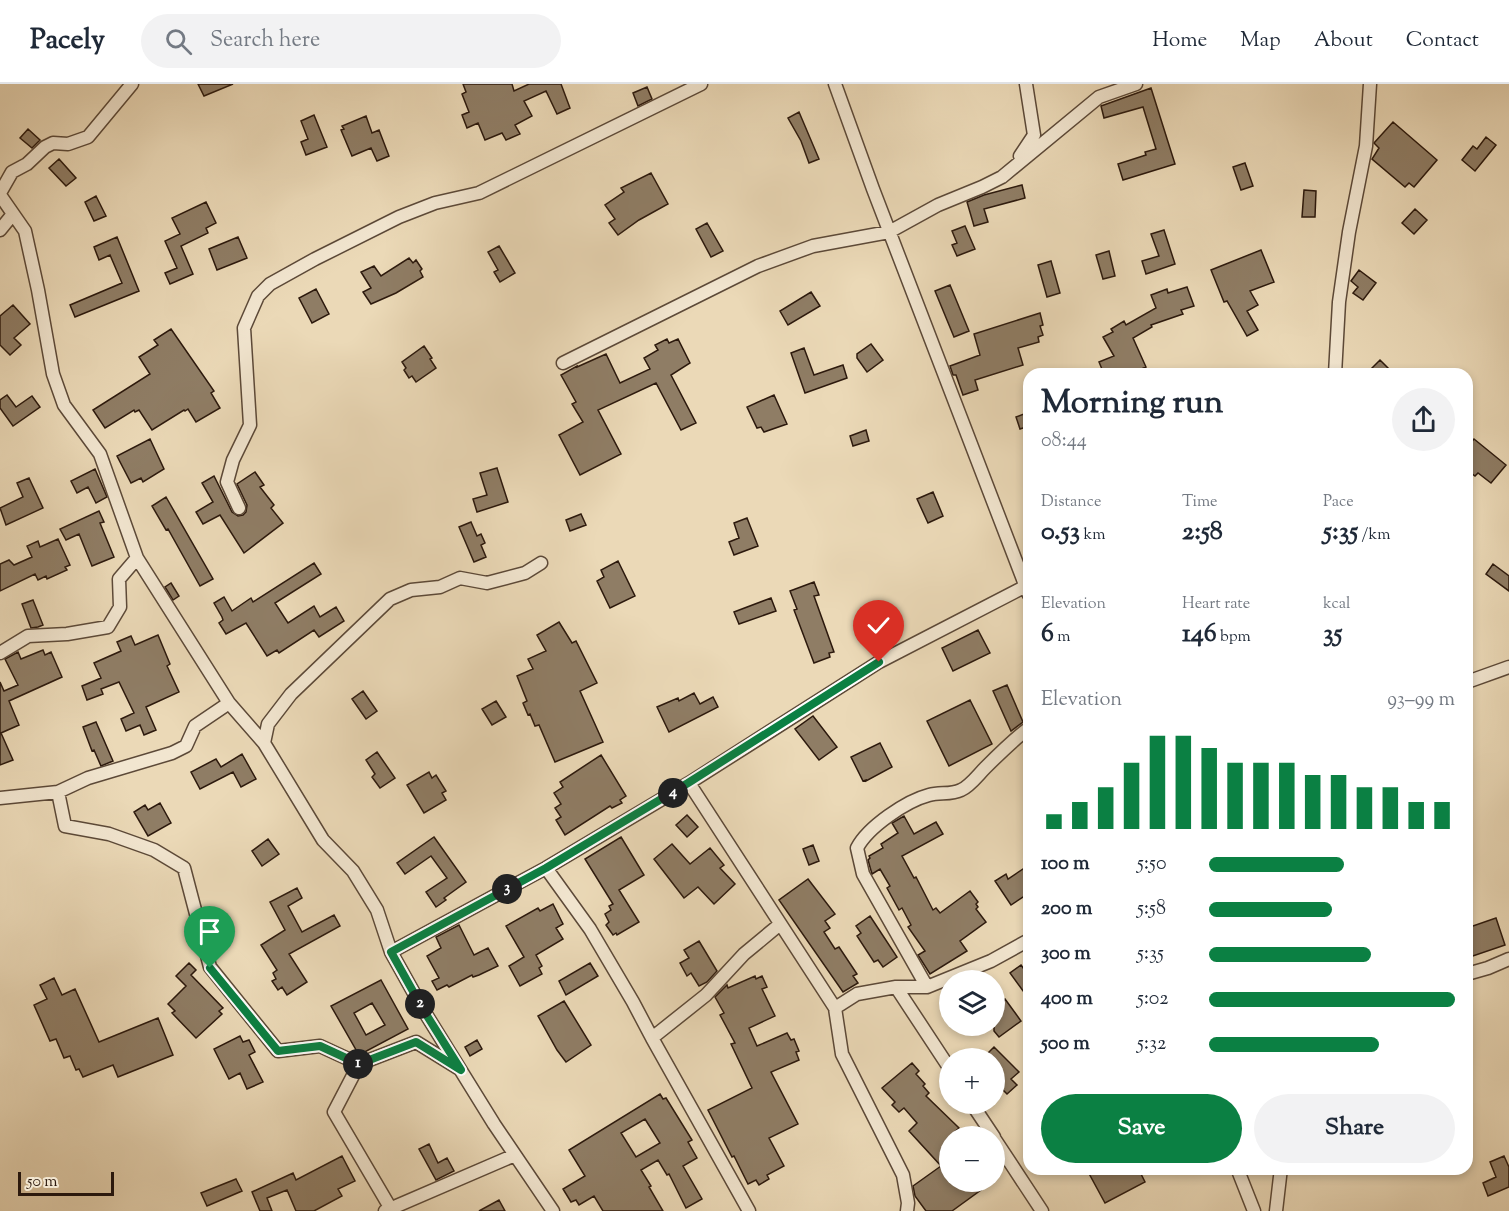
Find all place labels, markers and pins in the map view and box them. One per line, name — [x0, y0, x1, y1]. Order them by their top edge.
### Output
pin — [853, 600, 904, 662]
pin: 4 — [658, 778, 688, 808]
pin: 3 — [492, 874, 522, 904]
pin — [184, 906, 235, 968]
pin: 2 — [405, 989, 435, 1019]
pin: 1 — [343, 1049, 373, 1079]

